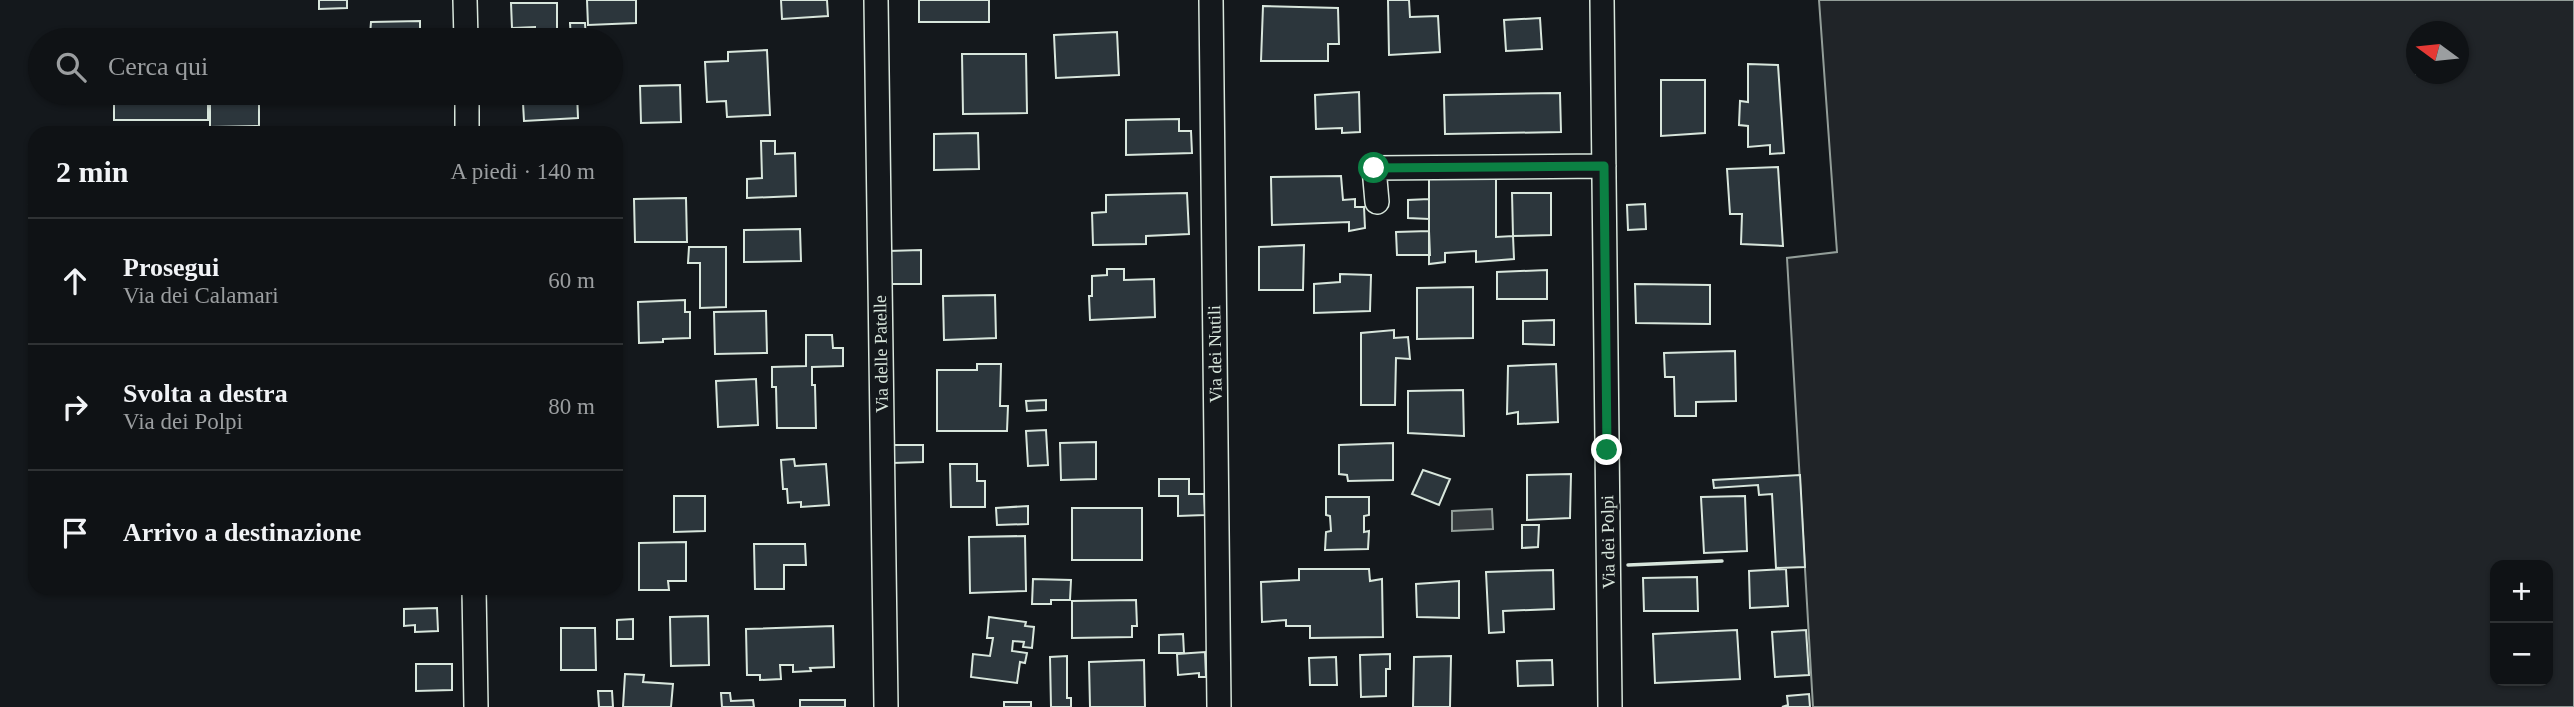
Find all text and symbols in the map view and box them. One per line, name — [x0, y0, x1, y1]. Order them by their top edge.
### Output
north arrow — [2406, 21, 2469, 84]
search box — [28, 28, 623, 105]
icon: search — [52, 48, 90, 86]
text: Cerca qui — [108, 52, 208, 81]
route start — [1358, 152, 1389, 183]
text: 2 min — [56, 155, 129, 188]
text: A piedi · 140 m — [451, 159, 595, 184]
text: Prosegui — [123, 253, 219, 282]
icon: ahead — [56, 262, 94, 300]
text: 60 m — [548, 268, 595, 293]
text: Via dei Calamari — [123, 283, 279, 308]
street label: Via delle Patelle — [870, 295, 892, 413]
street label: Via dei Nutili — [1204, 305, 1226, 403]
text: Svolta a destra — [123, 379, 288, 408]
icon: right — [56, 388, 94, 426]
text: 80 m — [548, 394, 595, 419]
text: Via dei Polpi — [123, 409, 243, 434]
route end — [1591, 434, 1622, 465]
street label: Via dei Polpi — [1597, 495, 1619, 589]
icon: arrive — [56, 514, 94, 552]
text: Arrivo a destinazione — [123, 518, 361, 547]
map controls — [2490, 560, 2553, 686]
button: + — [2490, 560, 2553, 623]
button: − — [2490, 623, 2553, 686]

